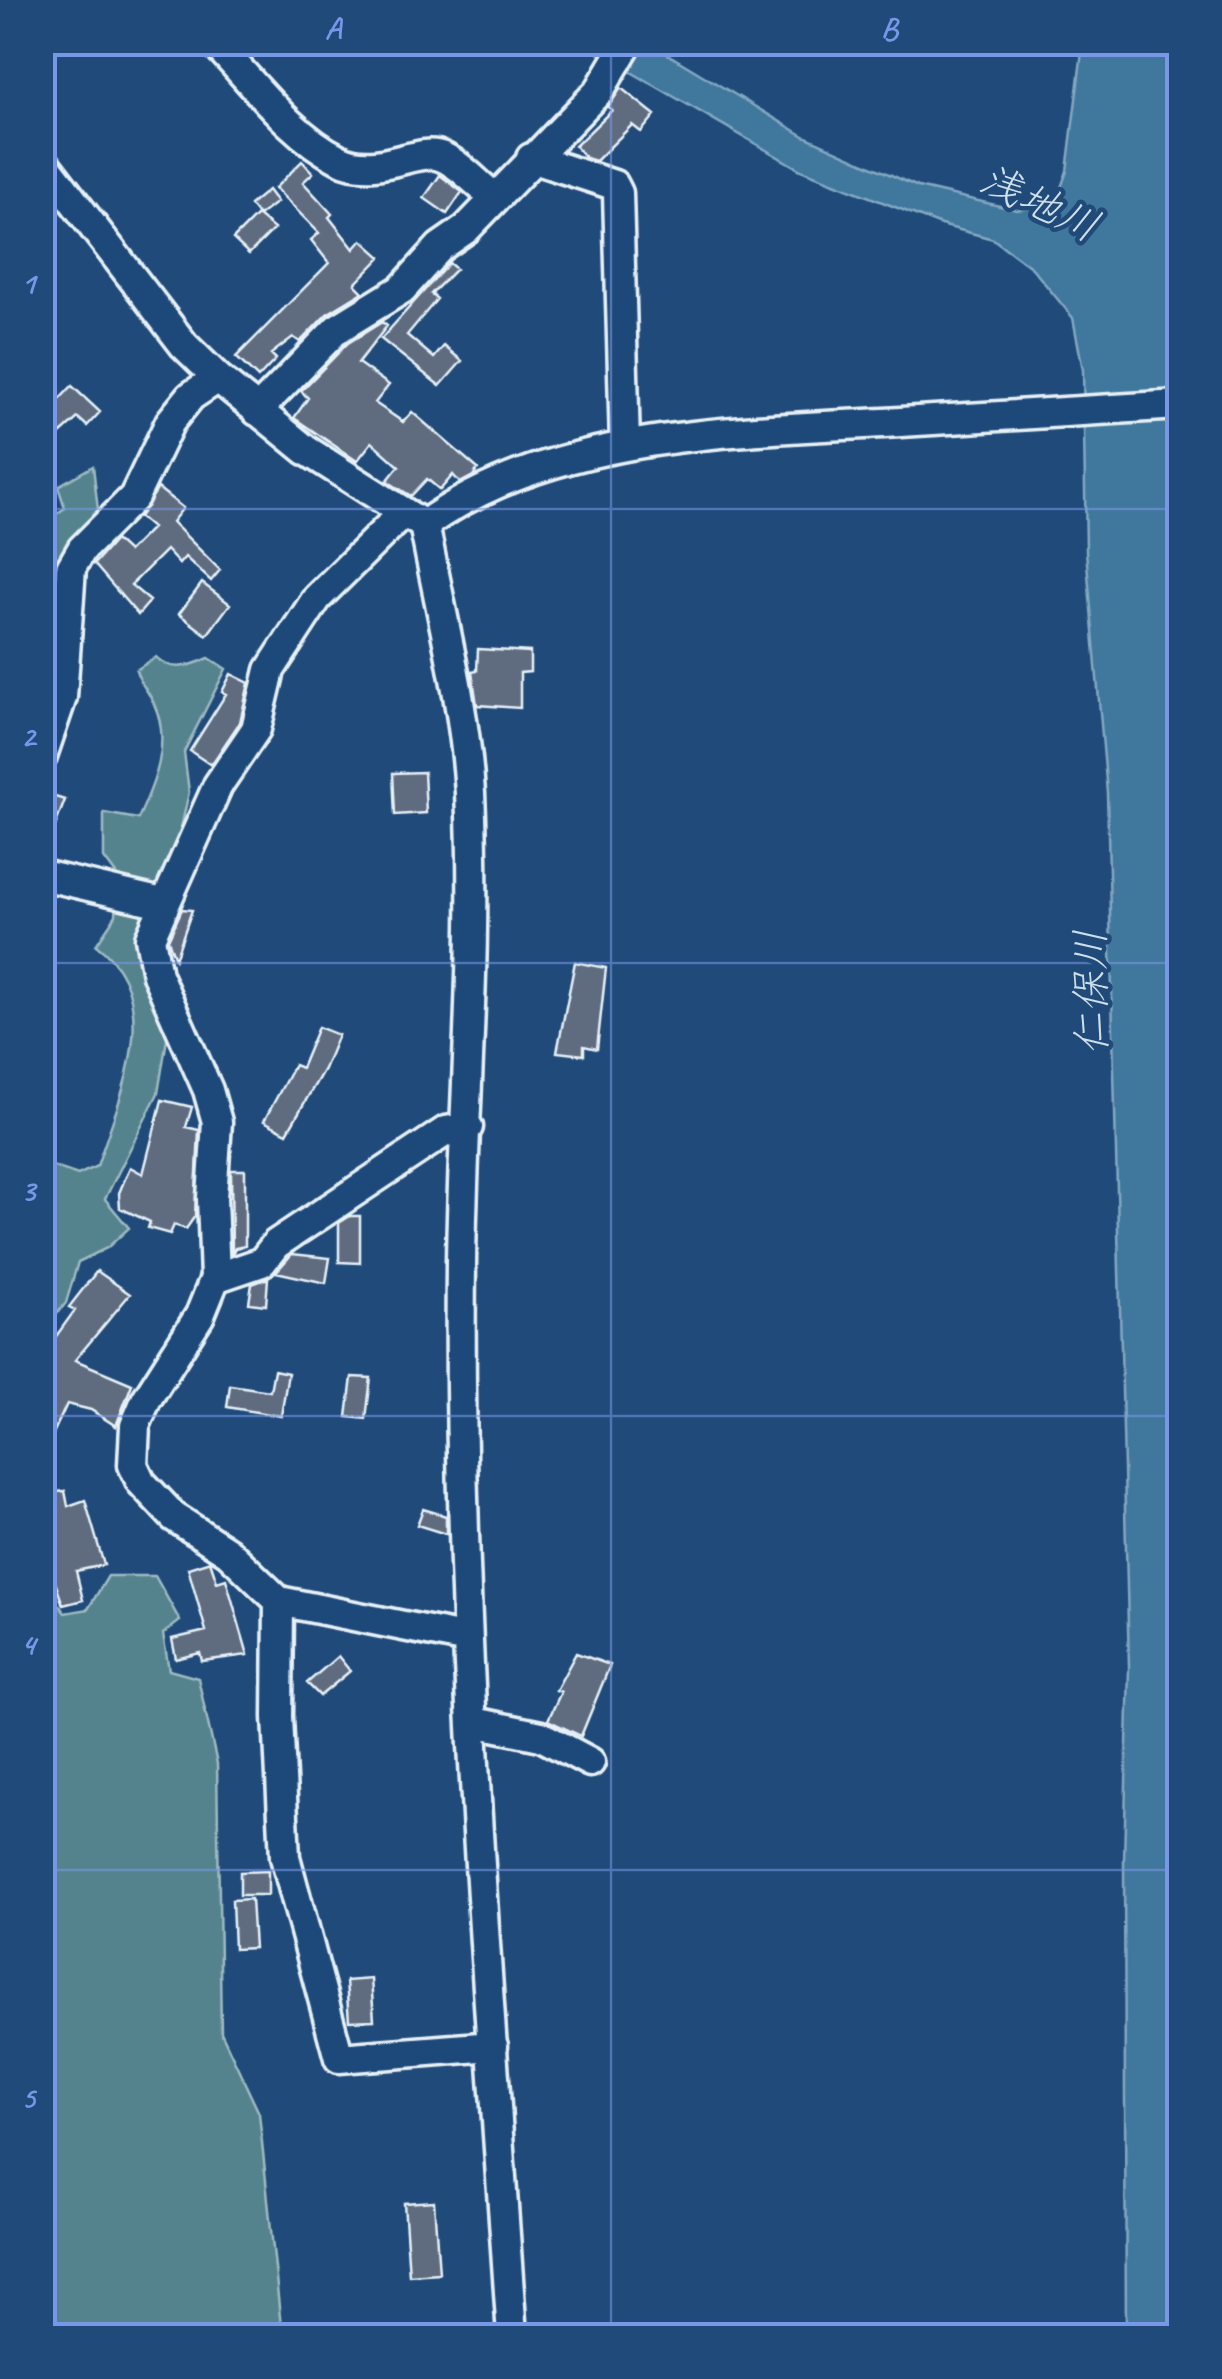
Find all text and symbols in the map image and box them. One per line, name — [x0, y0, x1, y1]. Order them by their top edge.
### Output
text: A — [325, 8, 344, 49]
text: B — [881, 8, 900, 49]
water label: 浅地川 — [971, 153, 1108, 254]
text: 1 — [21, 262, 39, 303]
text: 2 — [21, 716, 38, 757]
water label: 仁保川 — [1064, 929, 1119, 1055]
text: 3 — [21, 1170, 38, 1211]
text: 4 — [21, 1624, 39, 1665]
text: 5 — [21, 2077, 38, 2118]

